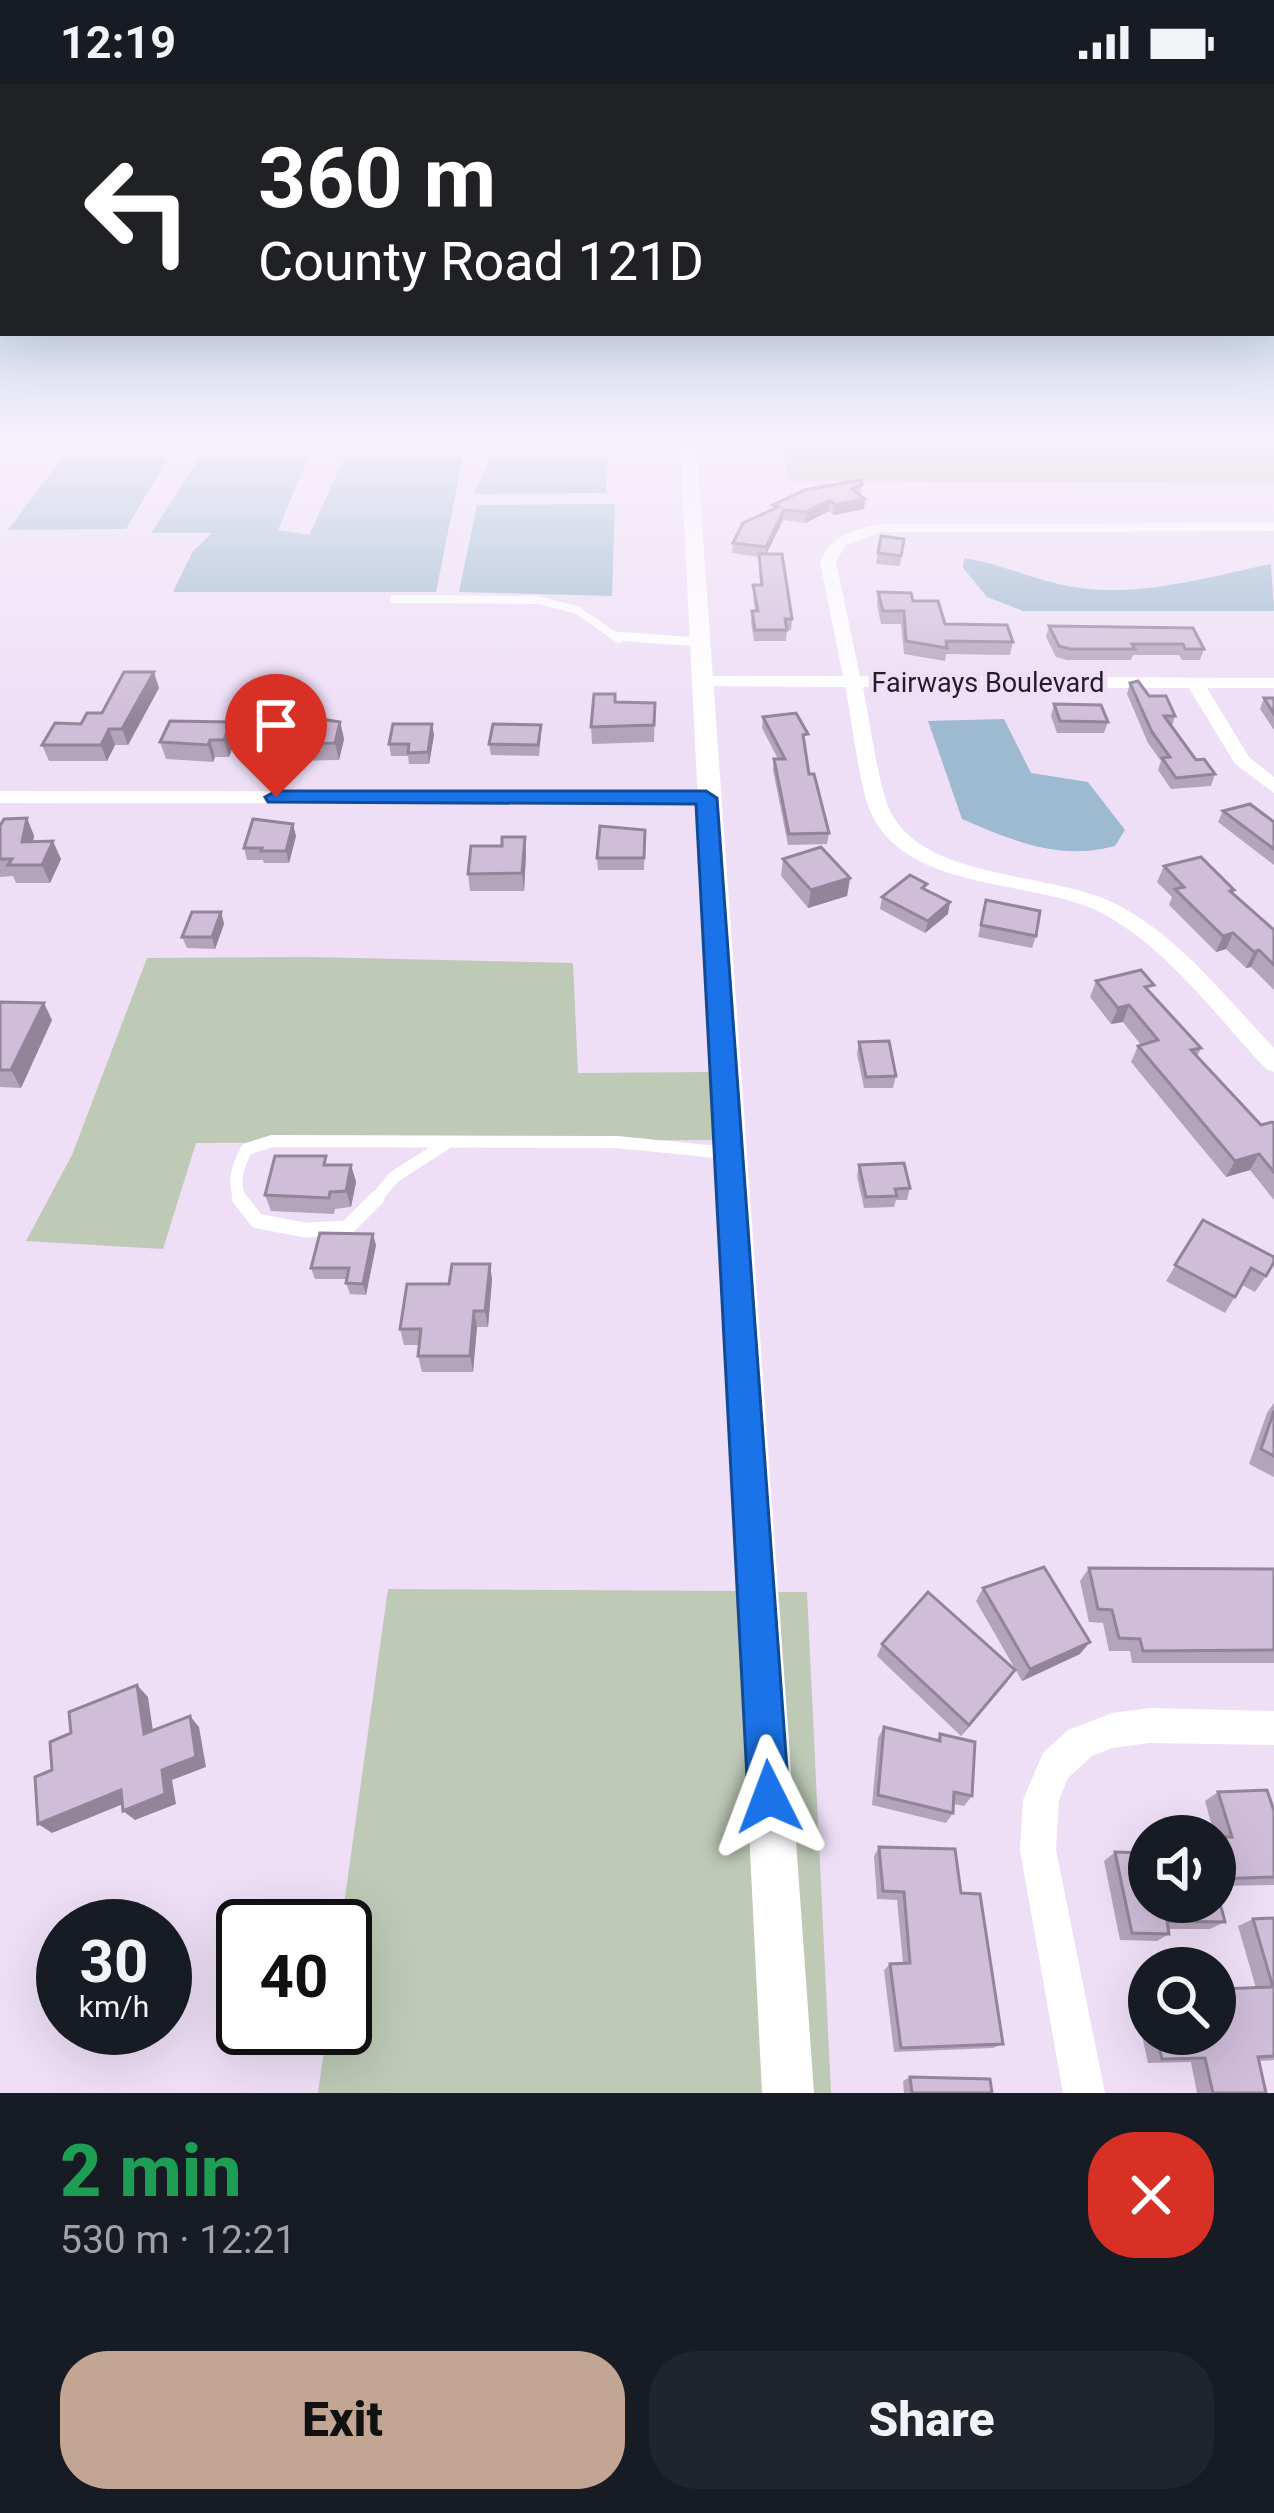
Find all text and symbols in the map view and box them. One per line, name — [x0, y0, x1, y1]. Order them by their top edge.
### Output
text: 12:19 — [60, 16, 176, 69]
text: 360 m — [258, 129, 496, 228]
icon: left — [60, 132, 216, 288]
text: County Road 121D — [258, 230, 704, 293]
street label: Fairways Boulevard — [872, 667, 1104, 699]
pin — [225, 674, 327, 797]
icon: arrive — [243, 692, 309, 758]
position arrow — [706, 1734, 832, 1860]
map controls — [1128, 1815, 1236, 2055]
button: sound — [1128, 1815, 1236, 1923]
speed limit sign: 40 — [216, 1899, 372, 2055]
text: 30 — [80, 1926, 148, 1997]
button: search — [1128, 1947, 1236, 2055]
text: km/h — [79, 1989, 149, 2024]
text: 2 min — [60, 2129, 242, 2214]
button: close — [1088, 2132, 1214, 2258]
text: 530 m · 12:21 — [60, 2217, 296, 2263]
button: Exit — [60, 2351, 625, 2489]
button: Share — [649, 2351, 1214, 2489]

